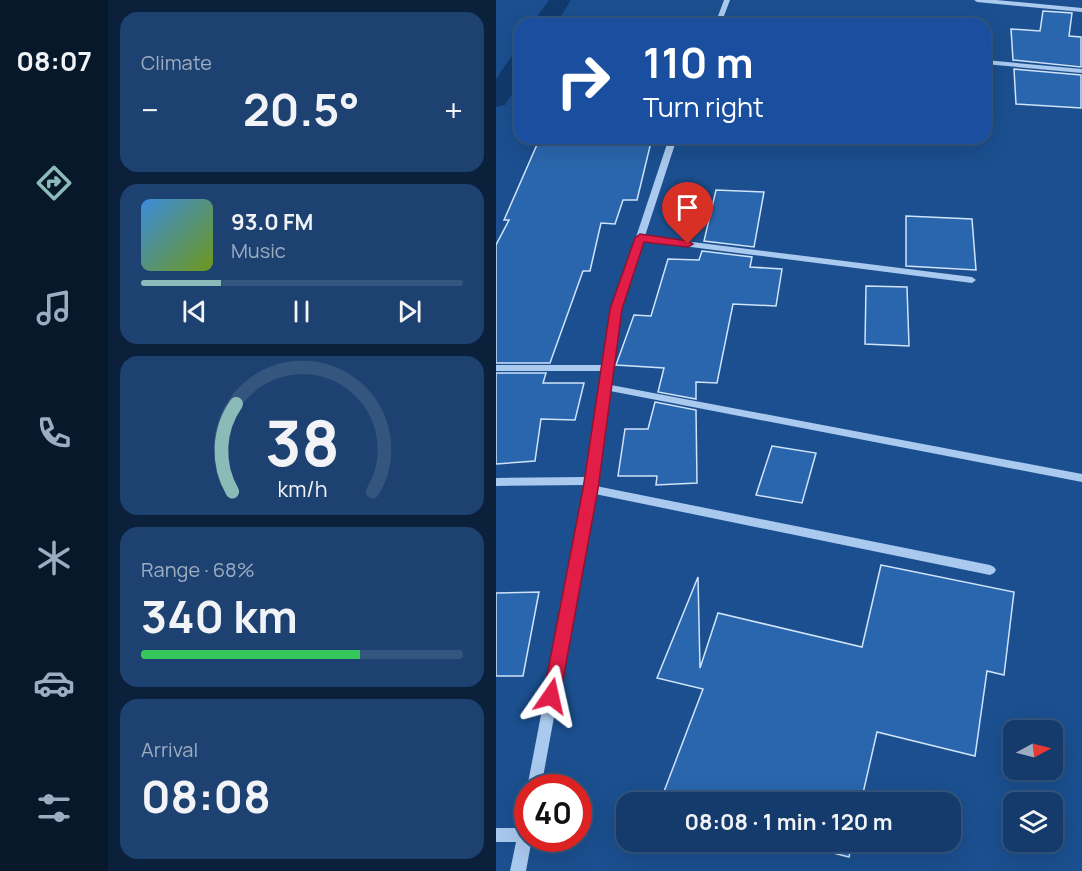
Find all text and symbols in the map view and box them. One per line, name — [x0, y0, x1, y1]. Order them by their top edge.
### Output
text: 110 m — [643, 33, 754, 91]
text: 08:07 — [16, 42, 92, 79]
icon: right — [544, 42, 622, 120]
text: Climate — [141, 49, 212, 76]
text: 20.5° — [243, 78, 360, 140]
text: − — [141, 87, 159, 132]
text: + — [444, 87, 463, 132]
text: Turn right — [643, 88, 764, 125]
icon: directions — [33, 162, 75, 204]
pin — [662, 182, 713, 244]
icon: arrive — [671, 191, 704, 224]
text: 93.0 FM — [231, 207, 313, 237]
text: Music — [231, 237, 286, 264]
icon: music — [33, 287, 75, 329]
icon: previous — [178, 295, 211, 328]
icon: pause — [285, 295, 318, 328]
icon: next — [393, 295, 426, 328]
text: 38 — [265, 400, 339, 486]
icon: phone — [33, 412, 75, 454]
text: km/h — [277, 475, 327, 504]
icon: climate — [33, 537, 75, 579]
text: Range · 68% — [141, 556, 255, 583]
text: 340 km — [141, 585, 298, 647]
icon: car — [33, 662, 75, 704]
position arrow — [519, 664, 583, 728]
north arrow — [1003, 720, 1063, 780]
map controls — [1003, 720, 1063, 852]
text: Arrival — [141, 736, 198, 763]
text: 08:08 — [141, 765, 271, 827]
speed limit sign: 40 — [514, 774, 592, 852]
icon: filters — [33, 787, 75, 829]
button: layers — [1003, 792, 1063, 852]
text: 08:08 · 1 min · 120 m — [685, 807, 892, 837]

